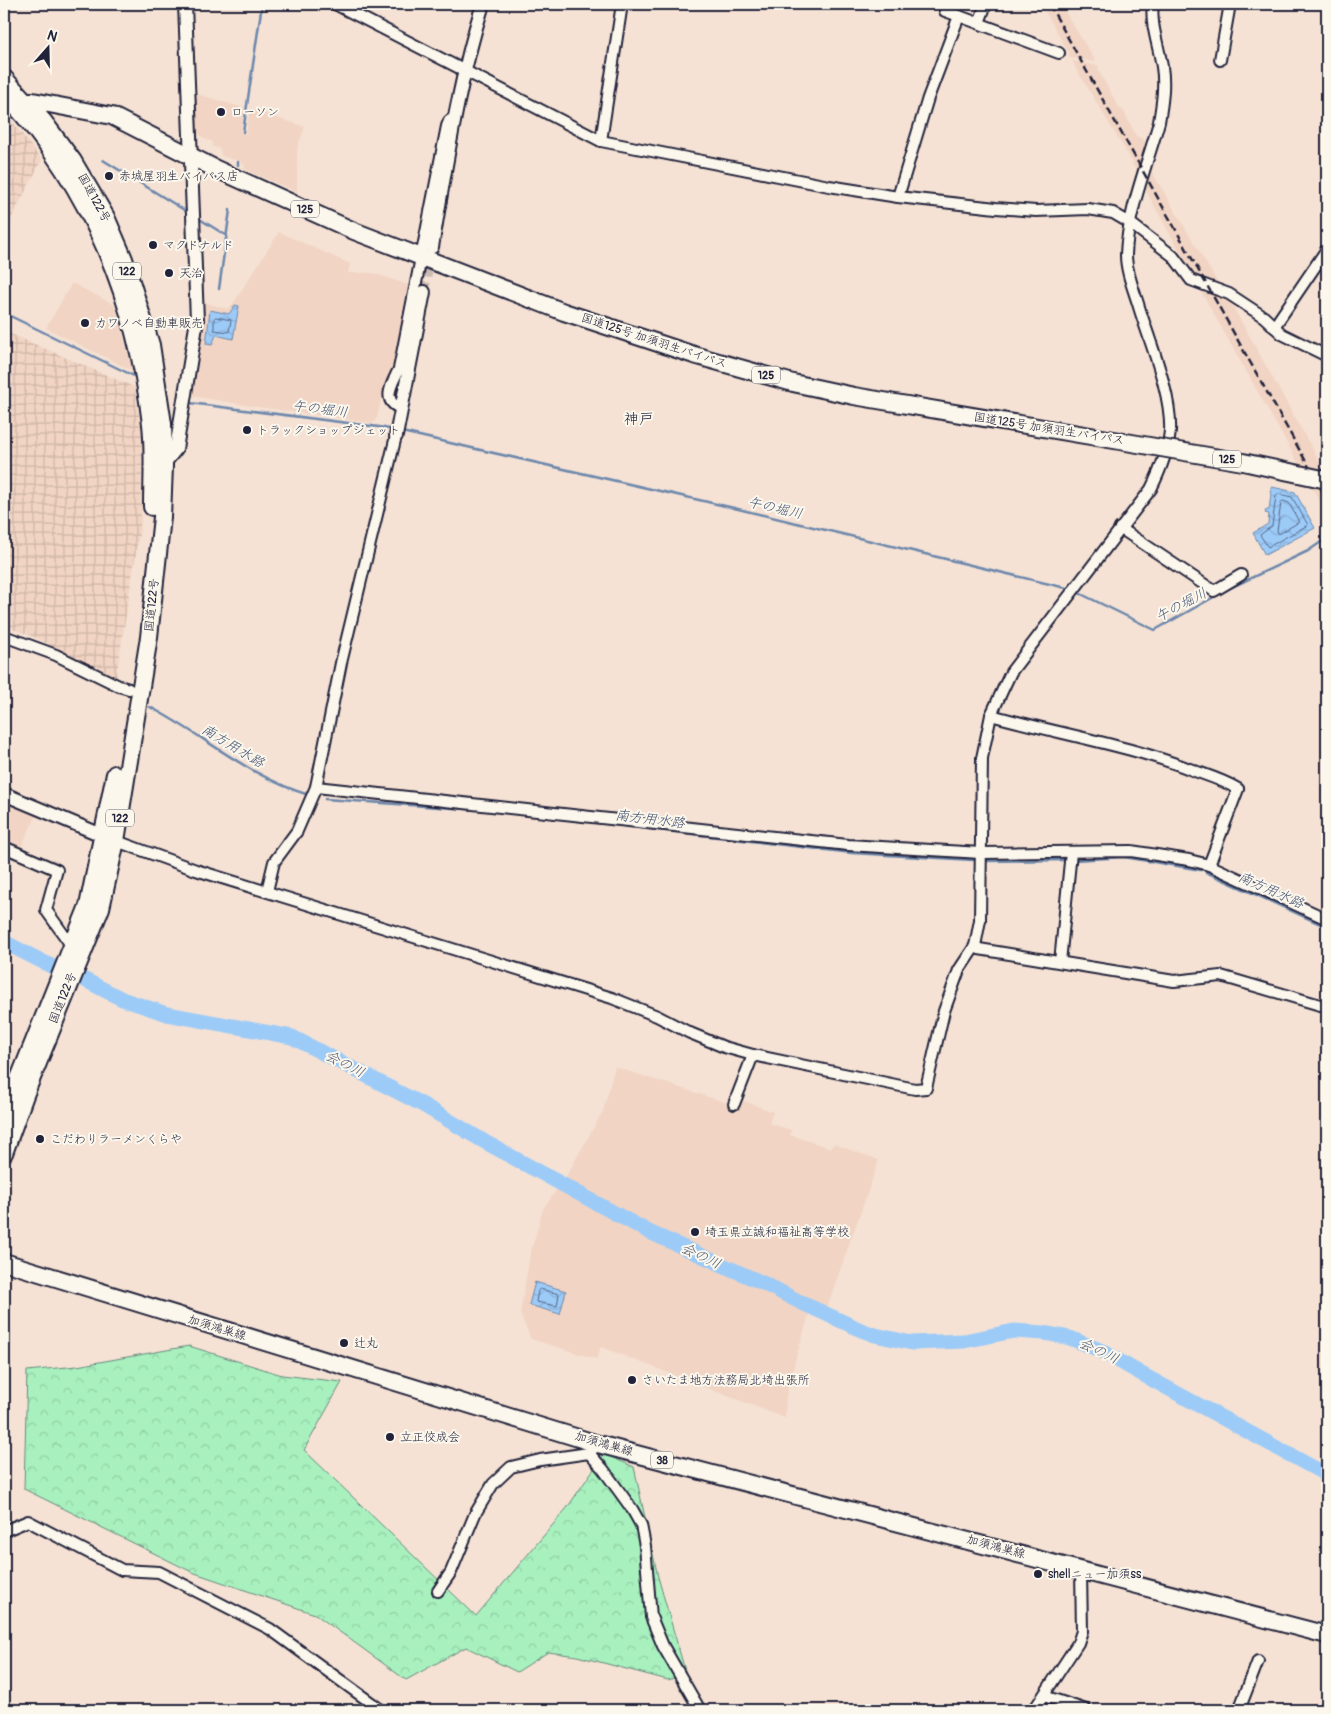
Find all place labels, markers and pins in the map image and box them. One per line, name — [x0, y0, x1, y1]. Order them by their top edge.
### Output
place label: ローソン — [231, 105, 279, 120]
marker: ローソン — [215, 106, 227, 118]
place label: 赤城屋羽生バイパス店 — [119, 169, 239, 184]
marker: 赤城屋羽生バイパス店 — [103, 170, 115, 182]
place label: マクドナルド — [163, 238, 234, 253]
marker: マクドナルド — [147, 239, 159, 251]
place label: 天治 — [179, 266, 203, 281]
marker: 天治 — [163, 267, 175, 279]
place label: カワノベ自動車販売 — [95, 316, 203, 331]
marker: カワノベ自動車販売 — [79, 317, 91, 329]
place label: トラックショップジェット — [257, 423, 401, 438]
marker: トラックショップジェット — [241, 424, 253, 436]
place label: こだわりラーメンくらや — [50, 1132, 182, 1147]
marker: こだわりラーメンくらや — [34, 1133, 46, 1145]
place label: 埼玉県立誠和福祉高等学校 — [705, 1225, 849, 1240]
marker: 埼玉県立誠和福祉高等学校 — [689, 1226, 701, 1238]
place label: 辻丸 — [354, 1336, 378, 1351]
marker: 辻丸 — [338, 1337, 350, 1349]
place label: さいたま地方法務局北埼出張所 — [642, 1373, 810, 1388]
marker: さいたま地方法務局北埼出張所 — [626, 1374, 638, 1386]
place label: 立正佼成会 — [400, 1430, 460, 1445]
marker: 立正佼成会 — [384, 1431, 396, 1443]
place label: shellニュー加須ss — [1048, 1567, 1142, 1582]
marker: shellニュー加須ss — [1032, 1568, 1044, 1580]

